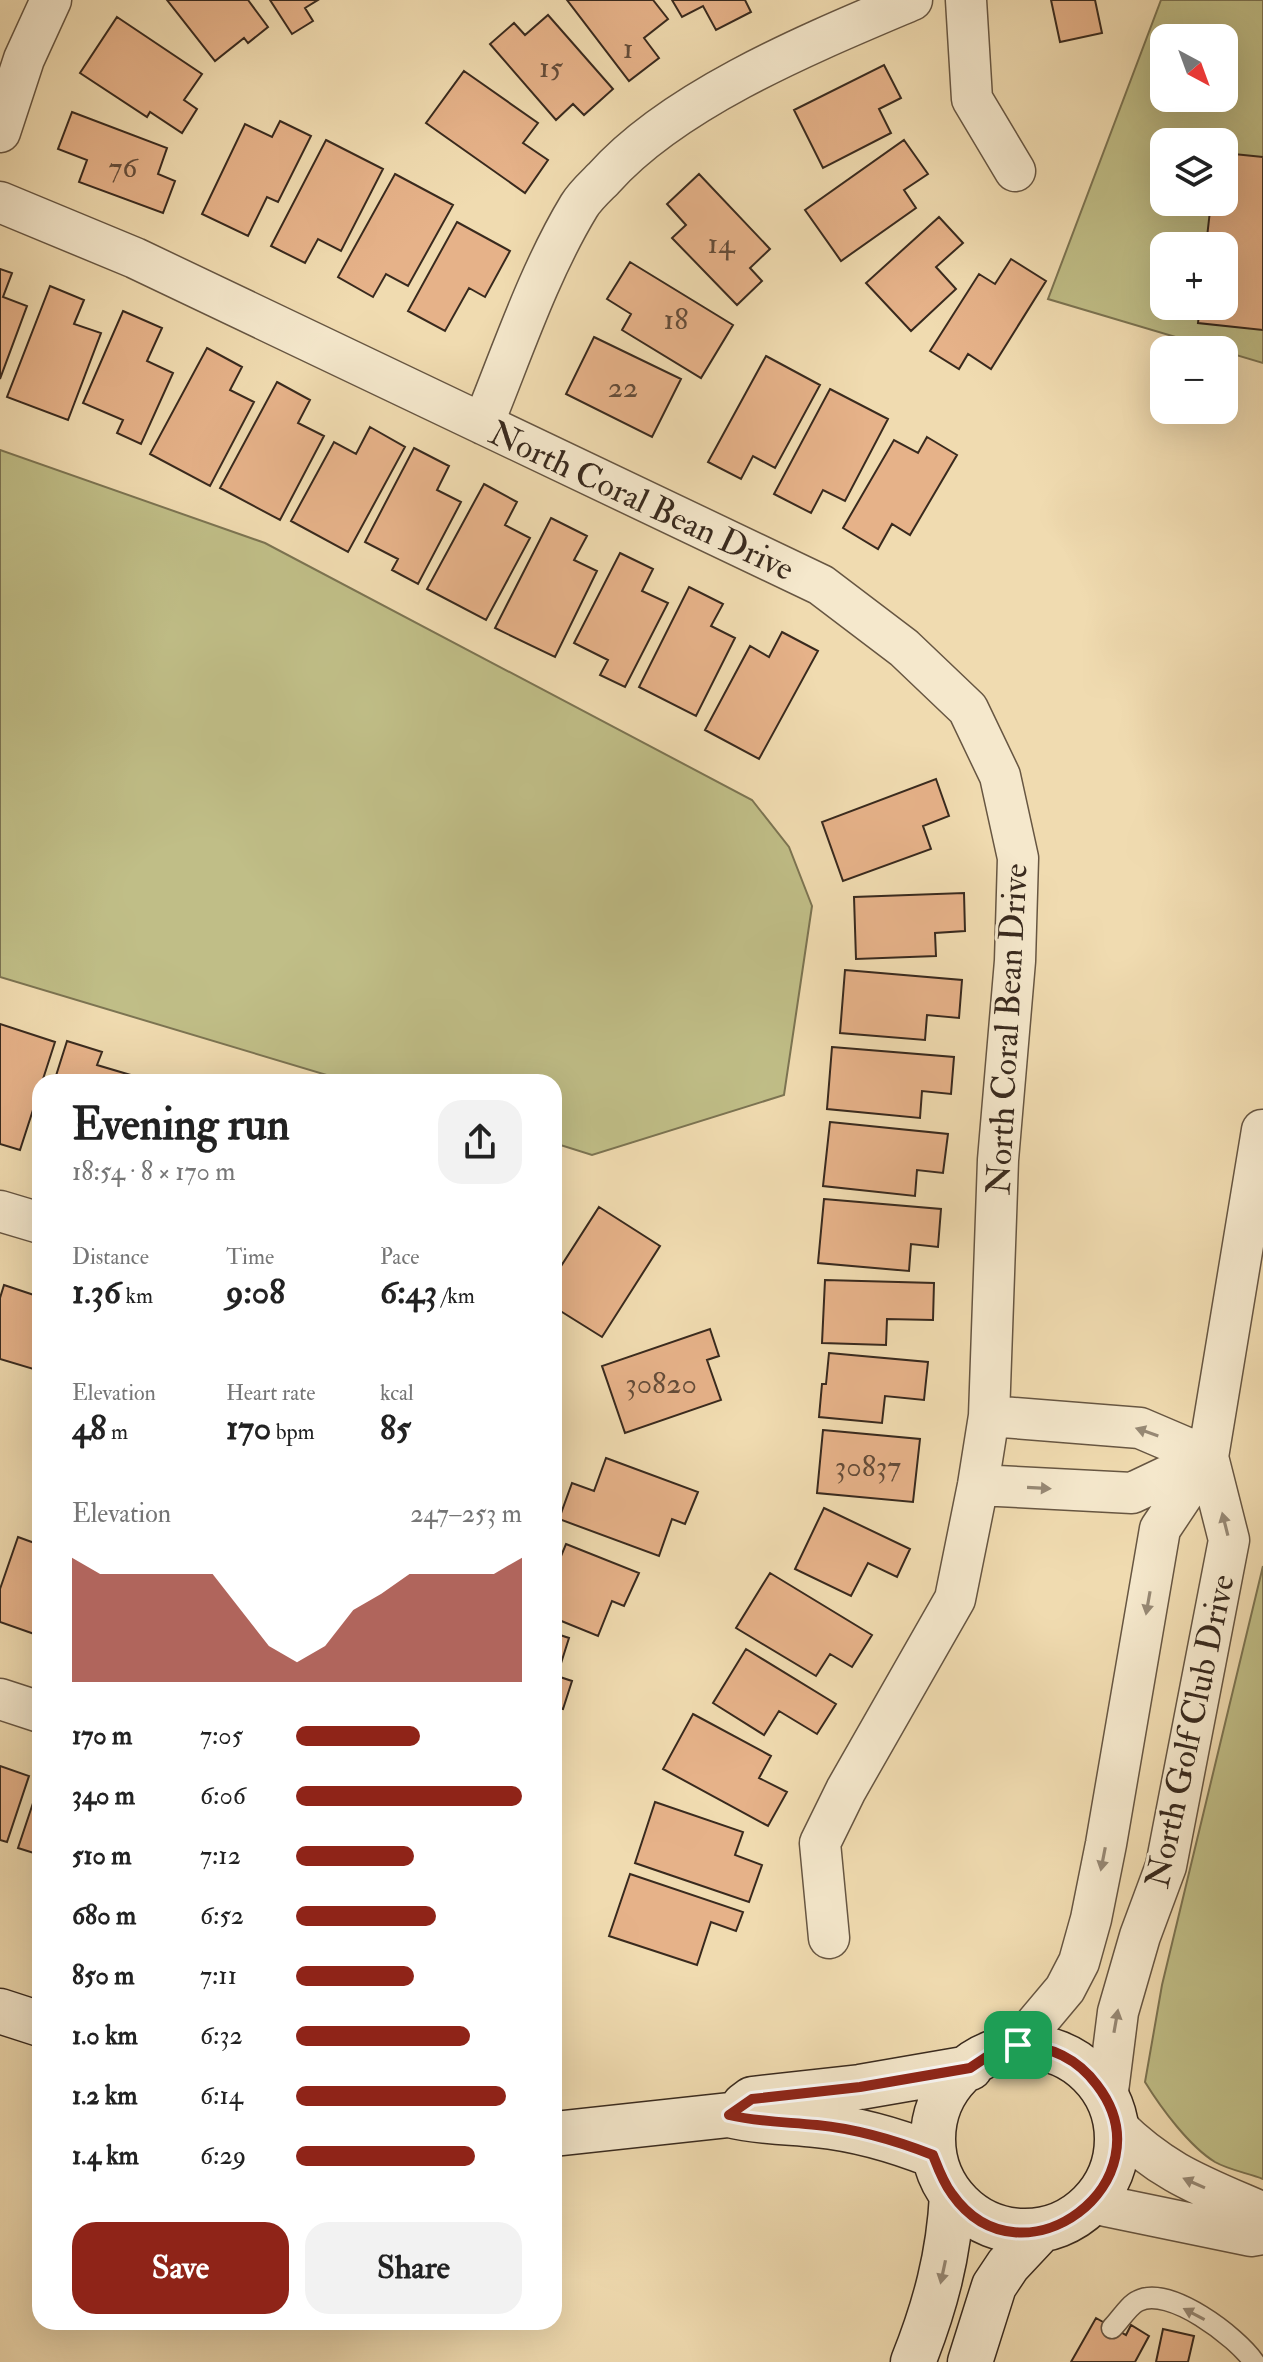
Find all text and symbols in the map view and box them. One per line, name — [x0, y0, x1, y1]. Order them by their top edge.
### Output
north arrow — [1150, 24, 1238, 112]
map controls — [1150, 24, 1238, 424]
house number: 1 — [623, 30, 633, 67]
house number: 15 — [539, 49, 564, 86]
button: layers — [1150, 128, 1238, 216]
house number: 76 — [109, 149, 139, 186]
house number: 14 — [708, 225, 736, 262]
button: + — [1150, 232, 1238, 320]
house number: 18 — [664, 301, 688, 338]
button: − — [1150, 336, 1238, 424]
house number: 22 — [608, 369, 638, 406]
street label: North Coral Bean Drive — [482, 412, 801, 591]
street label: North Coral Bean Drive — [977, 862, 1038, 1196]
text: Evening run — [72, 1098, 290, 1153]
button: share — [438, 1100, 522, 1184]
text: 18:54 · 8 × 170 m — [72, 1156, 235, 1188]
text: Distance — [72, 1243, 149, 1271]
text: Time — [226, 1243, 274, 1271]
text: Pace — [380, 1243, 419, 1271]
text: 1.36 — [72, 1271, 121, 1314]
text: 9:08 — [226, 1271, 285, 1314]
text: 6:43 — [380, 1271, 437, 1314]
text: km — [121, 1282, 153, 1310]
text: /km — [437, 1282, 475, 1310]
house number: 30820 — [625, 1365, 697, 1402]
text: Elevation — [72, 1379, 156, 1407]
text: Heart rate — [226, 1379, 316, 1407]
text: kcal — [380, 1379, 414, 1407]
text: 48 — [72, 1407, 106, 1450]
text: 170 — [226, 1407, 271, 1450]
text: 85 — [380, 1407, 411, 1450]
text: m — [106, 1418, 128, 1446]
text: bpm — [271, 1418, 315, 1446]
one-way arrow — [1134, 1425, 1158, 1437]
house number: 30837 — [835, 1448, 901, 1485]
one-way arrow — [1027, 1482, 1052, 1495]
text: Elevation — [72, 1498, 171, 1530]
text: 247–253 m — [410, 1498, 522, 1530]
one-way arrow — [1219, 1511, 1231, 1536]
street label: North Golf Club Drive — [1136, 1571, 1245, 1892]
one-way arrow — [1141, 1591, 1153, 1616]
text: 170 m — [72, 1720, 132, 1752]
text: 7:05 — [200, 1720, 243, 1752]
text: 340 m — [72, 1780, 135, 1812]
text: 6:06 — [200, 1780, 246, 1812]
text: 510 m — [72, 1840, 132, 1872]
text: 7:12 — [200, 1840, 241, 1872]
one-way arrow — [1096, 1847, 1109, 1872]
text: 680 m — [72, 1900, 136, 1932]
text: 6:52 — [200, 1900, 244, 1932]
text: 850 m — [72, 1960, 134, 1992]
text: 7:11 — [200, 1960, 237, 1992]
one-way arrow — [1111, 2008, 1123, 2033]
pin — [984, 2011, 1052, 2079]
text: 1.0 km — [72, 2020, 138, 2052]
text: 6:32 — [200, 2020, 243, 2052]
icon: arrive — [996, 2023, 1040, 2067]
text: 1.2 km — [72, 2080, 138, 2112]
text: 6:14 — [200, 2080, 243, 2112]
text: 1.4 km — [72, 2140, 139, 2172]
text: 6:29 — [200, 2140, 246, 2172]
one-way arrow — [1182, 2176, 1205, 2189]
button: Save — [72, 2222, 289, 2314]
button: Share — [305, 2222, 522, 2314]
one-way arrow — [936, 2260, 949, 2285]
one-way arrow — [1183, 2307, 1205, 2321]

